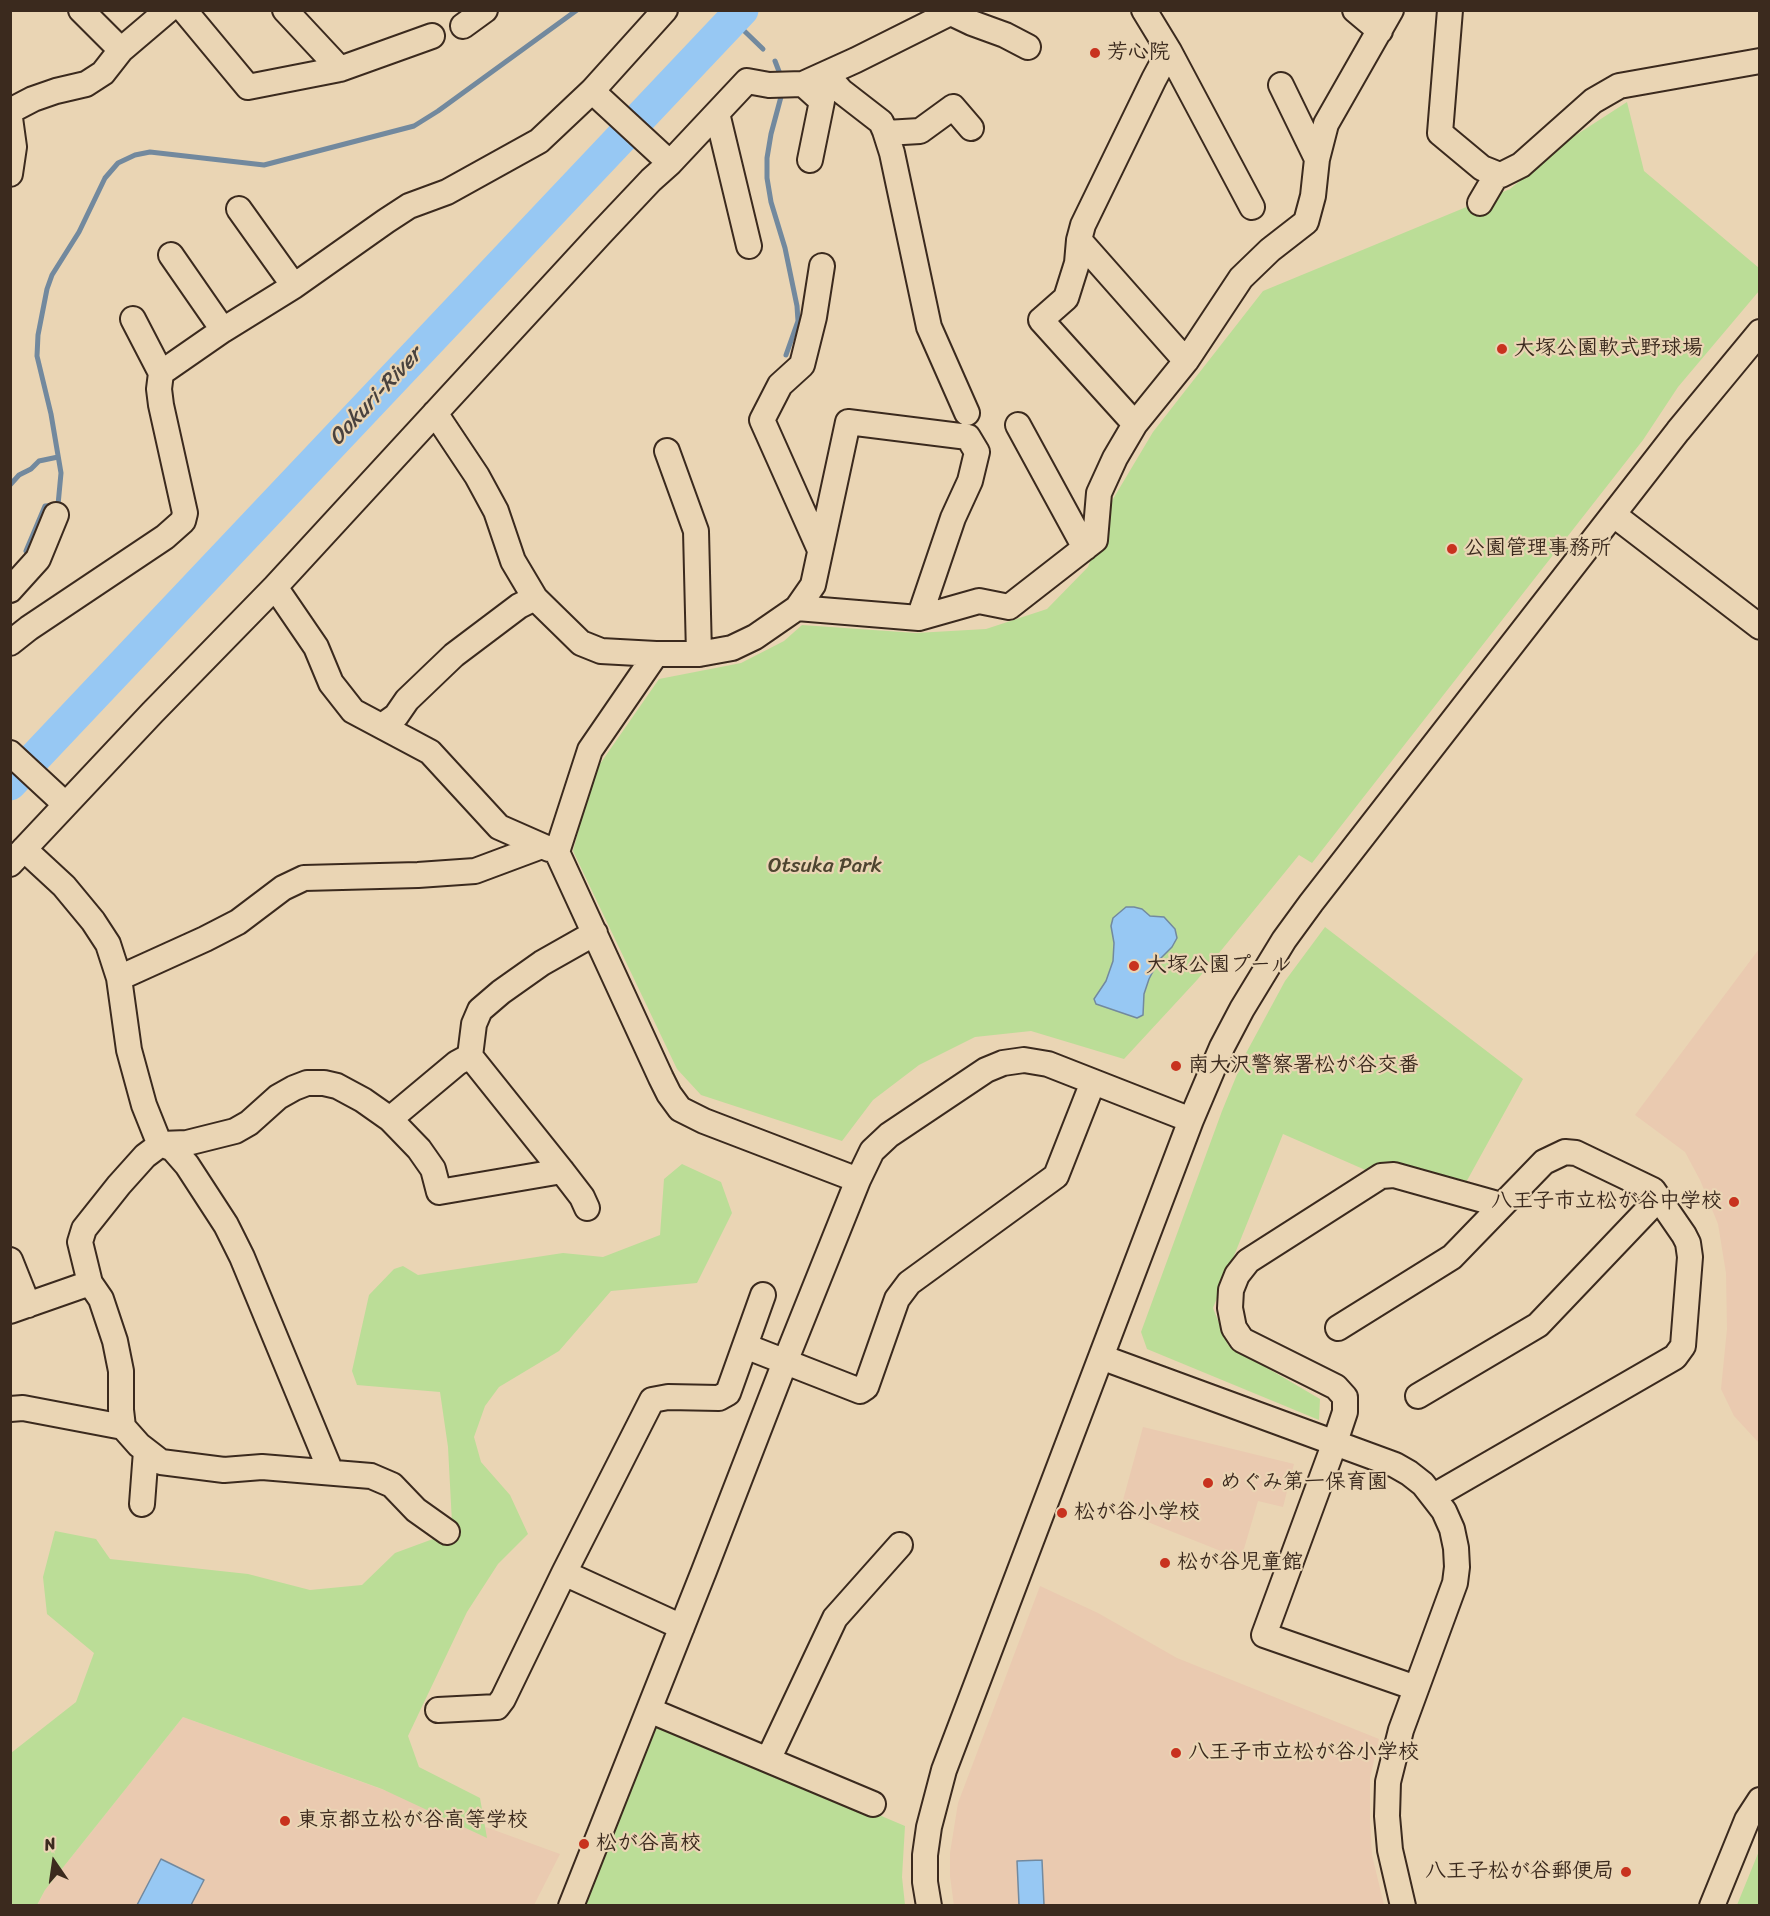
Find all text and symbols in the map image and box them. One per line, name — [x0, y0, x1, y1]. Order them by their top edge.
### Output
place label: 芳心院 — [1107, 40, 1170, 66]
marker: 芳心院 — [1088, 46, 1102, 60]
place label: 大塚公園軟式野球場 — [1514, 336, 1703, 362]
marker: 大塚公園軟式野球場 — [1495, 342, 1509, 356]
water label: Ookuri-River — [324, 343, 428, 451]
place label: 公園管理事務所 — [1464, 536, 1611, 562]
marker: 公園管理事務所 — [1445, 542, 1459, 556]
park label: Otsuka Park — [768, 854, 882, 880]
place label: 大塚公園プール — [1146, 953, 1292, 979]
marker: 大塚公園プール — [1127, 959, 1141, 973]
place label: 南大沢警察署松が谷交番 — [1188, 1053, 1419, 1079]
marker: 南大沢警察署松が谷交番 — [1169, 1059, 1183, 1073]
place label: 八王子市立松が谷中学校 — [1491, 1189, 1722, 1215]
marker: 八王子市立松が谷中学校 — [1727, 1195, 1741, 1209]
place label: めぐみ第一保育園 — [1220, 1470, 1388, 1496]
marker: めぐみ第一保育園 — [1201, 1476, 1215, 1490]
place label: 松が谷小学校 — [1074, 1500, 1200, 1526]
marker: 松が谷小学校 — [1055, 1506, 1069, 1520]
place label: 松が谷児童館 — [1177, 1550, 1303, 1576]
marker: 松が谷児童館 — [1158, 1556, 1172, 1570]
place label: 八王子市立松が谷小学校 — [1188, 1740, 1419, 1766]
marker: 八王子市立松が谷小学校 — [1169, 1746, 1183, 1760]
place label: 東京都立松が谷高等学校 — [297, 1808, 528, 1834]
marker: 東京都立松が谷高等学校 — [278, 1814, 292, 1828]
text: N — [41, 1829, 59, 1859]
place label: 松が谷高校 — [596, 1831, 701, 1857]
north arrow — [24, 1832, 84, 1892]
marker: 松が谷高校 — [577, 1837, 591, 1851]
place label: 八王子松が谷郵便局 — [1425, 1859, 1614, 1885]
marker: 八王子松が谷郵便局 — [1619, 1865, 1633, 1879]

